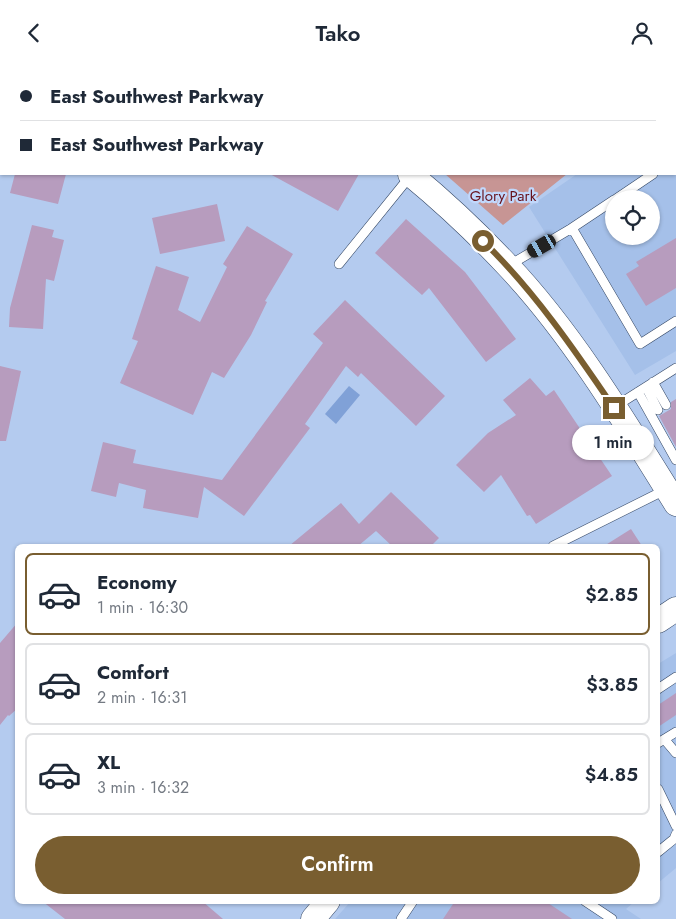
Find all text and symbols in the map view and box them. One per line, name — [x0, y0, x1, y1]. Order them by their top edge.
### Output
text: Tako — [315, 17, 361, 49]
icon: back — [20, 19, 48, 47]
icon: person — [628, 19, 656, 47]
text: East Southwest Parkway — [50, 83, 263, 110]
text: East Southwest Parkway — [50, 131, 263, 158]
park label: Glory Park — [470, 185, 537, 207]
map controls — [605, 190, 660, 245]
button: locate — [605, 190, 660, 245]
route start — [472, 230, 494, 252]
car — [525, 232, 558, 260]
route end — [603, 397, 625, 419]
callout: 1 min — [573, 425, 655, 461]
text: 1 min — [594, 431, 632, 454]
text: Economy — [97, 569, 177, 596]
icon: car — [37, 572, 82, 617]
text: $2.85 — [585, 581, 638, 608]
text: 1 min · 16:30 — [97, 596, 188, 619]
text: Comfort — [97, 659, 169, 686]
icon: car — [37, 662, 82, 707]
text: $3.85 — [586, 671, 638, 698]
text: 2 min · 16:31 — [97, 686, 188, 709]
text: XL — [97, 749, 120, 776]
icon: car — [37, 752, 82, 797]
text: $4.85 — [585, 761, 638, 788]
text: 3 min · 16:32 — [97, 776, 189, 799]
button: Confirm — [35, 836, 640, 894]

